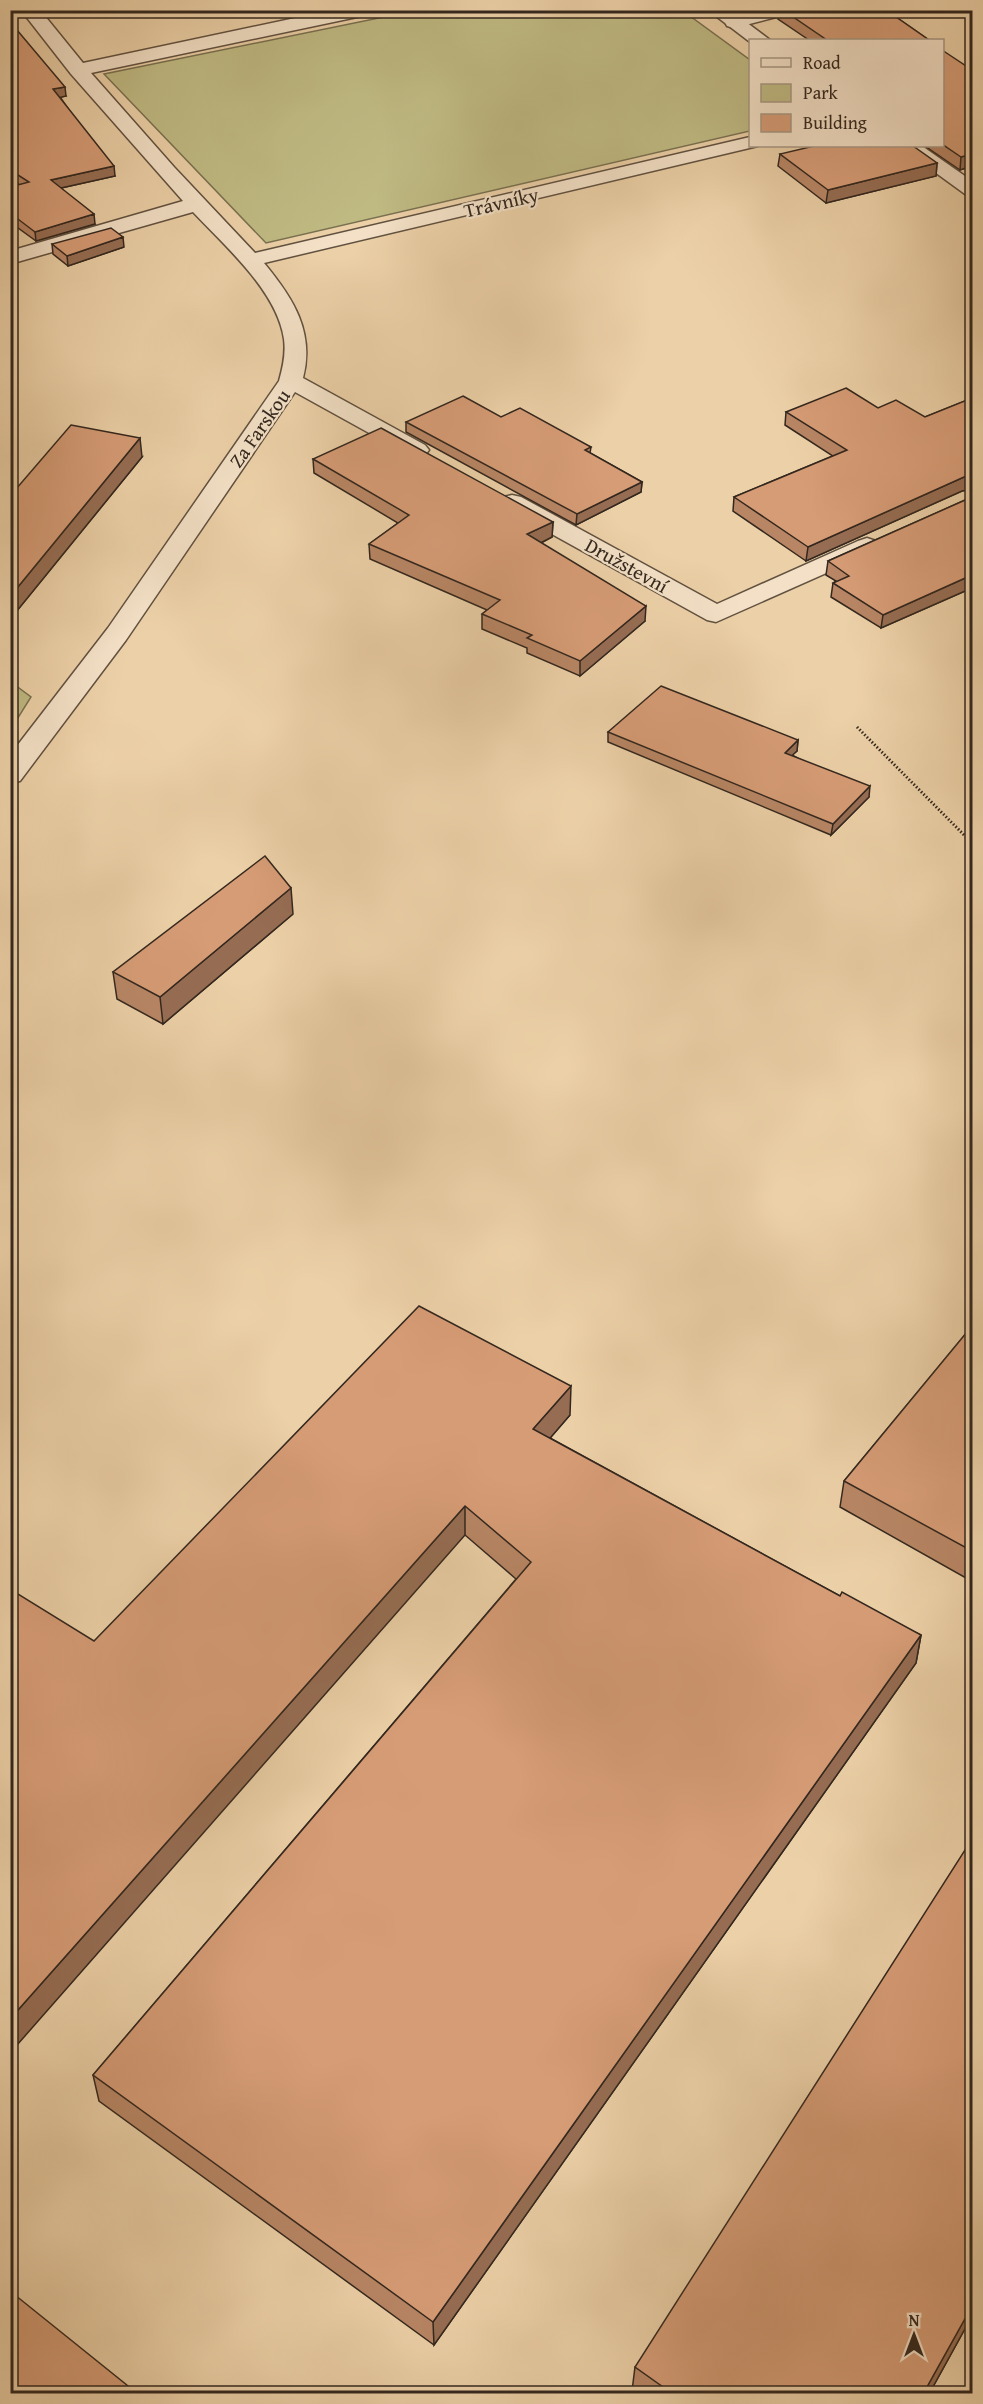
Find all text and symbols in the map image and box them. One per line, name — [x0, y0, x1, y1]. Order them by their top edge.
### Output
legend — [749, 39, 944, 147]
text: Road — [803, 49, 841, 76]
text: Park — [803, 79, 839, 106]
text: Building — [803, 109, 867, 136]
street label: Trávníky — [461, 179, 541, 225]
street label: Za Farskou — [221, 383, 297, 473]
street label: Družstevní — [580, 530, 674, 600]
north arrow — [884, 2305, 944, 2365]
text: N — [909, 2308, 920, 2332]

